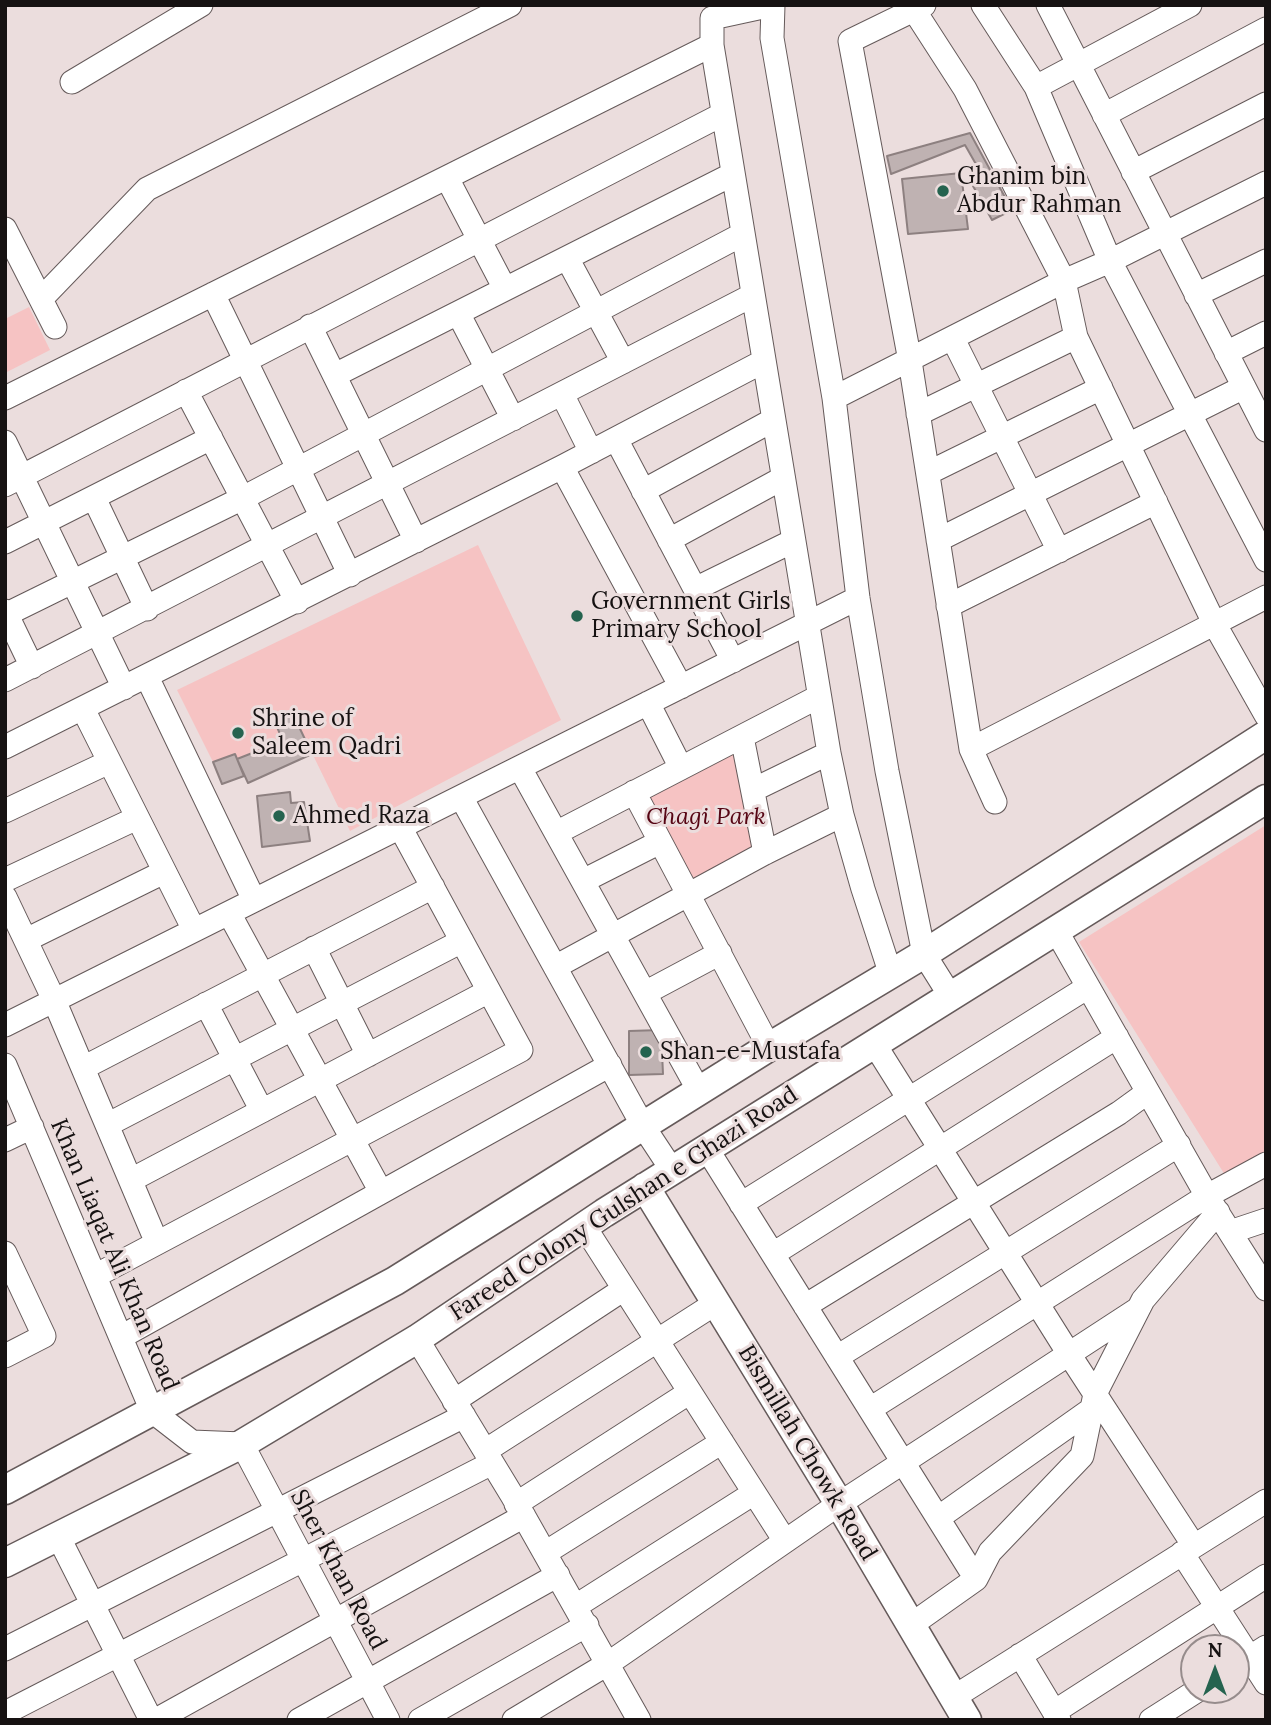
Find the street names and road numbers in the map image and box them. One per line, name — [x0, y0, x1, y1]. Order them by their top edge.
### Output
street label: Fareed Colony Gulshan e Ghazi Road — [445, 1080, 803, 1328]
street label: Khan Liaqat Ali Khan Road — [44, 1115, 184, 1395]
street label: Bismillah Chowk Road — [731, 1340, 883, 1566]
street label: Sher Khan Road — [284, 1485, 392, 1655]

